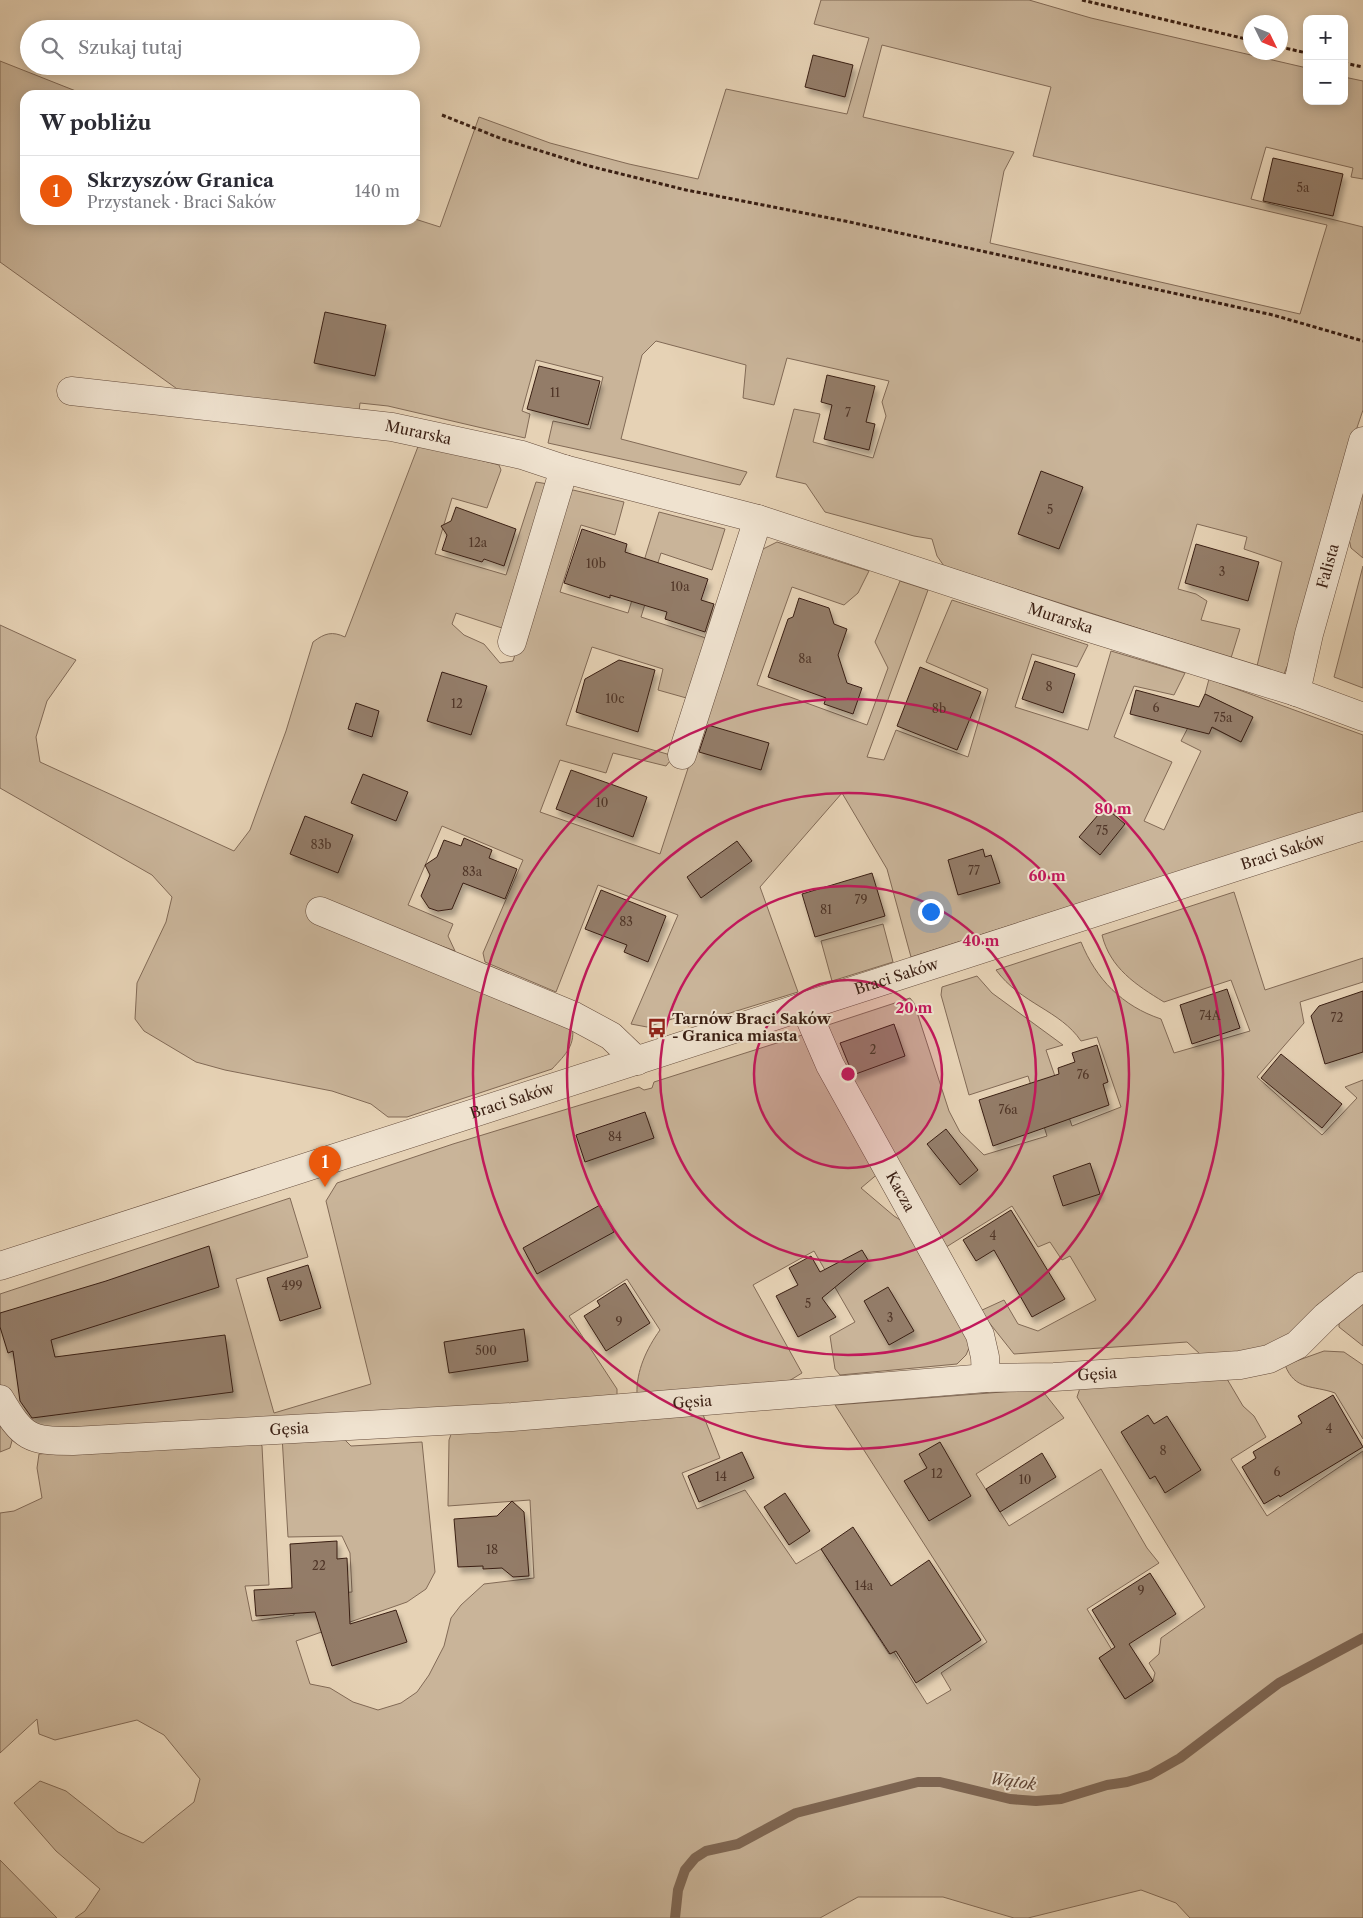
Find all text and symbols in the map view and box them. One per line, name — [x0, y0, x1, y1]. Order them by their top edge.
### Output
north arrow — [1243, 15, 1288, 60]
map controls — [1303, 15, 1348, 105]
button: + — [1303, 15, 1348, 60]
search box — [20, 20, 420, 75]
icon: search — [38, 34, 66, 62]
text: Szukaj tutaj — [78, 36, 182, 59]
button: − — [1303, 60, 1348, 105]
text: W pobliżu — [40, 110, 151, 135]
text: Skrzyszów Granica — [87, 169, 274, 192]
house number: 5a — [1297, 180, 1310, 195]
text: 1 — [52, 181, 60, 201]
text: 140 m — [355, 181, 400, 201]
text: Przystanek · Braci Saków — [87, 192, 276, 212]
house number: 11 — [550, 385, 560, 400]
house number: 7 — [845, 405, 851, 420]
street label: Murarska — [383, 416, 454, 449]
house number: 5 — [1047, 502, 1053, 517]
house number: 12a — [469, 535, 488, 550]
street label: Falista — [1312, 541, 1343, 591]
house number: 10b — [586, 556, 606, 571]
house number: 3 — [1219, 564, 1225, 579]
house number: 10a — [671, 579, 690, 594]
street label: Murarska — [1026, 599, 1096, 638]
house number: 8a — [798, 651, 812, 666]
house number: 8 — [1045, 679, 1053, 694]
house number: 10c — [606, 691, 624, 706]
house number: 12 — [451, 696, 463, 711]
house number: 6 — [1152, 700, 1160, 715]
house number: 8b — [932, 701, 946, 716]
house number: 75a — [1214, 710, 1233, 725]
house number: 10 — [596, 795, 608, 810]
text: 80 m — [1094, 799, 1132, 818]
house number: 75 — [1096, 823, 1108, 838]
street label: Braci Saków — [1238, 829, 1328, 874]
house number: 83b — [311, 837, 331, 852]
house number: 77 — [968, 863, 980, 878]
house number: 83a — [462, 864, 483, 879]
text: 60 m — [1028, 866, 1066, 885]
house number: 79 — [855, 892, 867, 907]
your location — [918, 899, 944, 925]
house number: 81 — [820, 902, 832, 917]
house number: 83 — [619, 914, 633, 929]
text: 40 m — [962, 931, 1000, 950]
street label: Braci Saków — [852, 954, 941, 999]
text: 20 m — [895, 998, 933, 1017]
house number: 74A — [1199, 1008, 1222, 1023]
place label: Tarnów Braci Saków - Granica miasta — [672, 1009, 832, 1045]
house number: 72 — [1331, 1010, 1344, 1025]
bus stop icon: Tarnów Braci Saków - Granica miasta — [646, 1017, 668, 1039]
house number: 2 — [870, 1042, 877, 1057]
centre of rings — [839, 1065, 857, 1083]
house number: 76 — [1077, 1067, 1089, 1082]
street label: Braci Saków — [467, 1078, 557, 1123]
house number: 76a — [998, 1102, 1018, 1117]
house number: 84 — [608, 1129, 622, 1144]
pin: 1 — [309, 1146, 341, 1187]
street label: Kacza — [882, 1168, 920, 1215]
house number: 4 — [990, 1228, 997, 1243]
house number: 499 — [281, 1278, 303, 1293]
house number: 5 — [805, 1296, 811, 1311]
house number: 3 — [887, 1310, 893, 1325]
house number: 9 — [615, 1314, 623, 1329]
house number: 500 — [475, 1343, 497, 1358]
street label: Gęsia — [1077, 1363, 1118, 1384]
street label: Gęsia — [672, 1391, 713, 1413]
street label: Gęsia — [269, 1418, 310, 1439]
house number: 4 — [1326, 1421, 1333, 1436]
house number: 8 — [1159, 1443, 1167, 1458]
house number: 6 — [1273, 1464, 1281, 1479]
house number: 12 — [931, 1466, 943, 1481]
house number: 14 — [715, 1469, 727, 1484]
house number: 10 — [1019, 1472, 1031, 1487]
house number: 18 — [486, 1542, 498, 1557]
house number: 22 — [312, 1558, 326, 1573]
house number: 14a — [855, 1578, 874, 1593]
house number: 9 — [1137, 1583, 1145, 1598]
water label: Wątok — [989, 1768, 1038, 1794]

